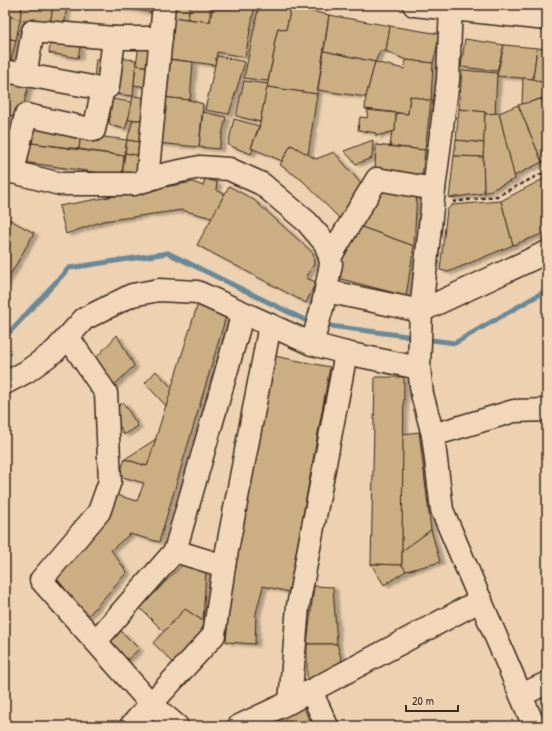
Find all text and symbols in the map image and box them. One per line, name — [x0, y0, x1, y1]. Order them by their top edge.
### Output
scale bar — [406, 687, 458, 713]
text: 20 m — [412, 692, 434, 709]

